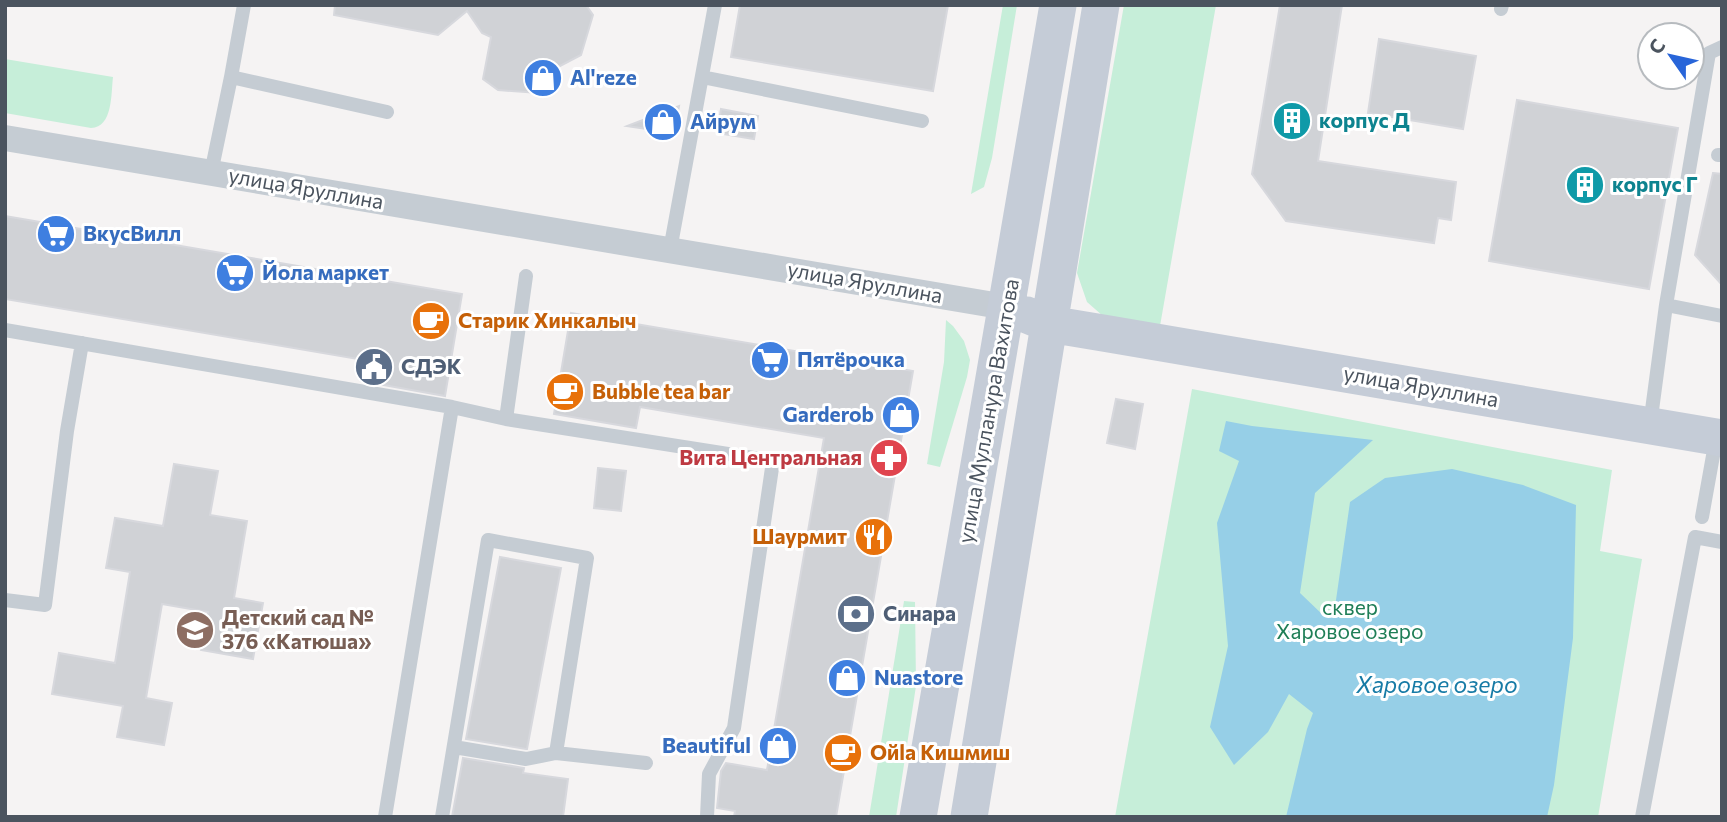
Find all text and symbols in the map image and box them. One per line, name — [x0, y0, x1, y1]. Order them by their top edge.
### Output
north arrow — [1636, 21, 1706, 91]
text: С — [1643, 34, 1670, 58]
shop icon: Al'reze — [522, 57, 564, 99]
place label: Al'reze — [570, 64, 637, 89]
building icon: корпус Д — [1271, 100, 1313, 142]
shop icon: Айрум — [642, 101, 684, 143]
place label: корпус Д — [1319, 107, 1410, 132]
place label: Айрум — [690, 108, 756, 133]
street label: улица Яруллина — [227, 162, 386, 213]
building icon: корпус Г — [1564, 164, 1606, 206]
place label: корпус Г — [1612, 171, 1698, 196]
supermarket icon: ВкусВилл — [35, 213, 77, 255]
place label: ВкусВилл — [83, 220, 181, 245]
supermarket icon: Йола маркет — [214, 252, 256, 294]
street label: улица Яруллина — [786, 256, 945, 307]
place label: Йола маркет — [262, 259, 389, 284]
street label: улица Мулланура Вахитова — [952, 277, 1023, 545]
cafe icon: Старик Хинкалыч — [410, 300, 452, 342]
place label: Старик Хинкалыч — [458, 307, 636, 332]
supermarket icon: Пятёрочка — [749, 339, 791, 381]
public building icon: СДЭК — [353, 346, 395, 388]
place label: Пятёрочка — [797, 346, 905, 371]
place label: СДЭК — [401, 353, 462, 378]
street label: улица Яруллина — [1342, 360, 1501, 411]
cafe icon: Bubble tea bar — [544, 371, 586, 413]
place label: Bubble tea bar — [592, 378, 731, 403]
shop icon: Garderob — [880, 394, 922, 436]
place label: Garderob — [783, 401, 874, 426]
pharmacy icon: Вита Центральная — [868, 437, 910, 479]
place label: Вита Центральная — [679, 444, 862, 469]
restaurant icon: Шаурмит — [853, 516, 895, 558]
place label: Шаурмит — [752, 523, 847, 548]
bank icon: Синара — [835, 593, 877, 635]
park label: сквер Харовое озеро — [1276, 594, 1424, 643]
place label: Синара — [883, 600, 956, 625]
place label: Детский сад № 376 «Катюша» — [222, 604, 374, 653]
school or university icon: Детский сад № 376 «Катюша» — [174, 609, 216, 651]
shop icon: Nuastore — [826, 657, 868, 699]
place label: Nuastore — [874, 664, 963, 689]
water label: Харовое озеро — [1355, 670, 1518, 698]
shop icon: Beautiful — [757, 725, 799, 767]
place label: Beautiful — [662, 732, 751, 757]
cafe icon: Ойla Кишмиш — [822, 732, 864, 774]
place label: Ойla Кишмиш — [870, 739, 1010, 764]

